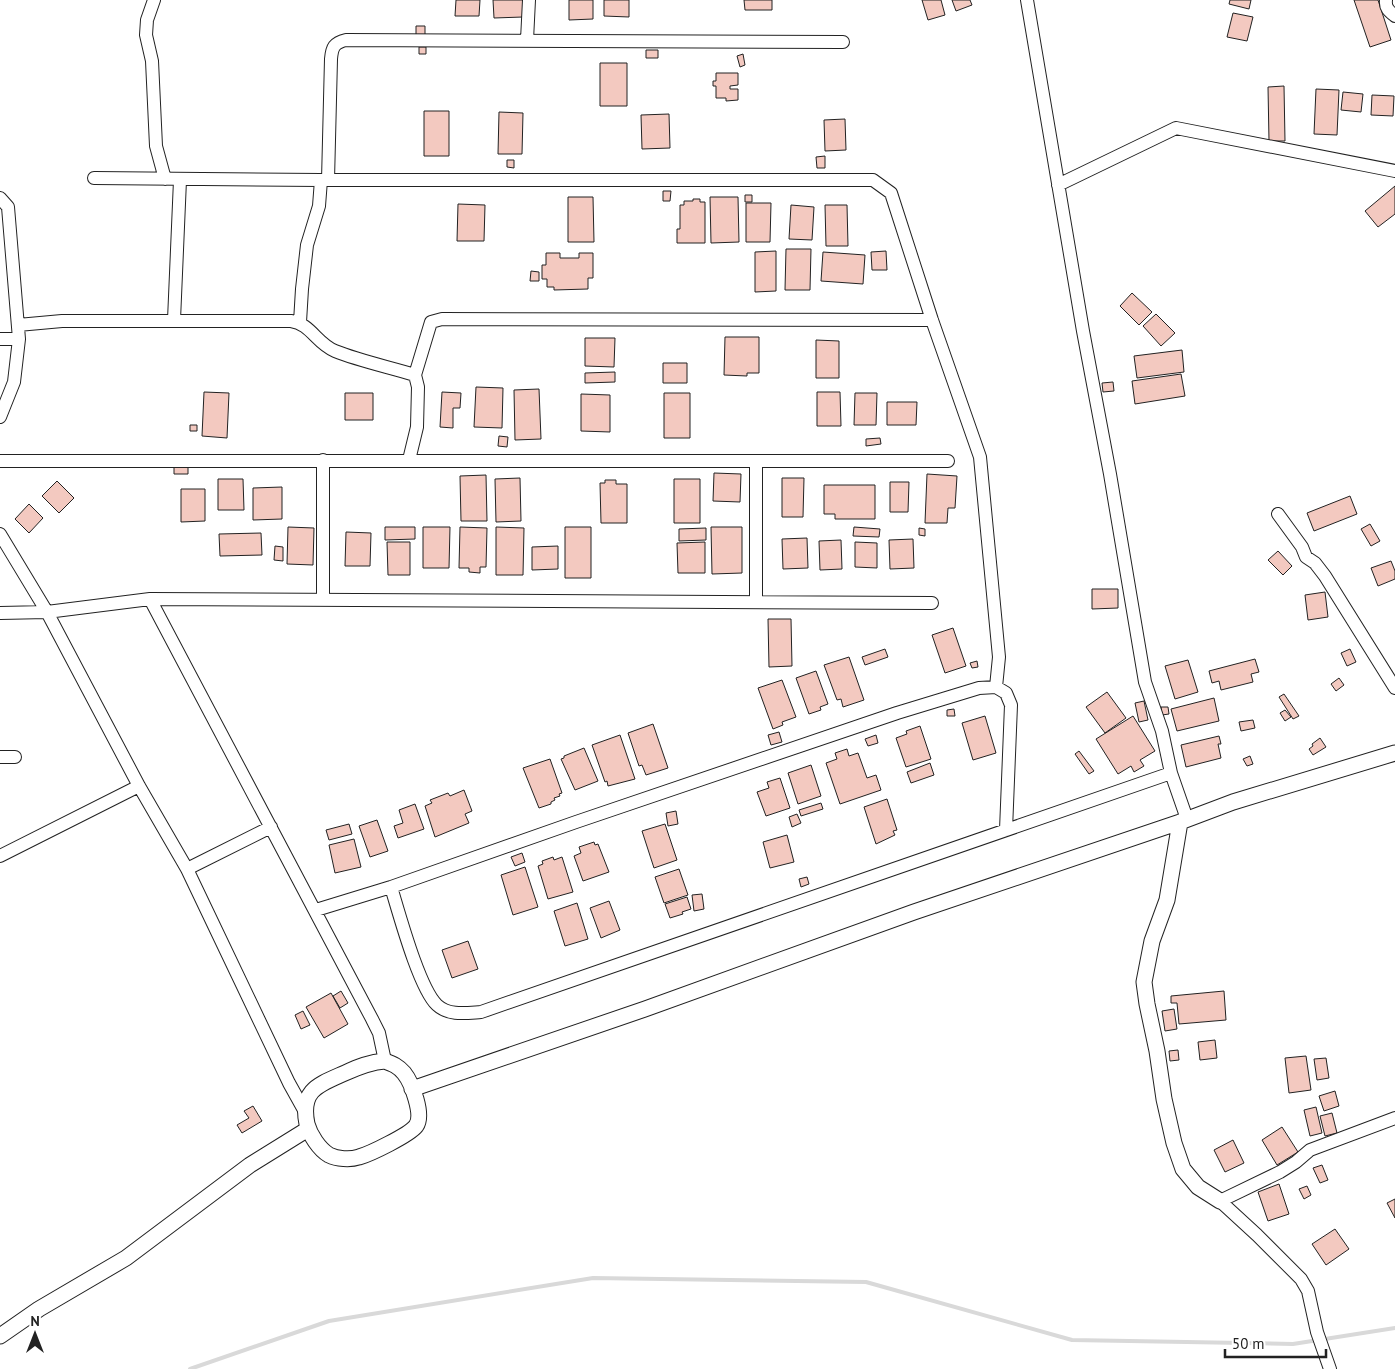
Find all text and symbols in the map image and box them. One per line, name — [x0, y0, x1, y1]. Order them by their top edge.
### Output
north arrow — [10, 1309, 60, 1359]
text: N — [30, 1312, 40, 1330]
scale bar — [1225, 1326, 1326, 1358]
text: 50 m — [1232, 1334, 1265, 1353]

